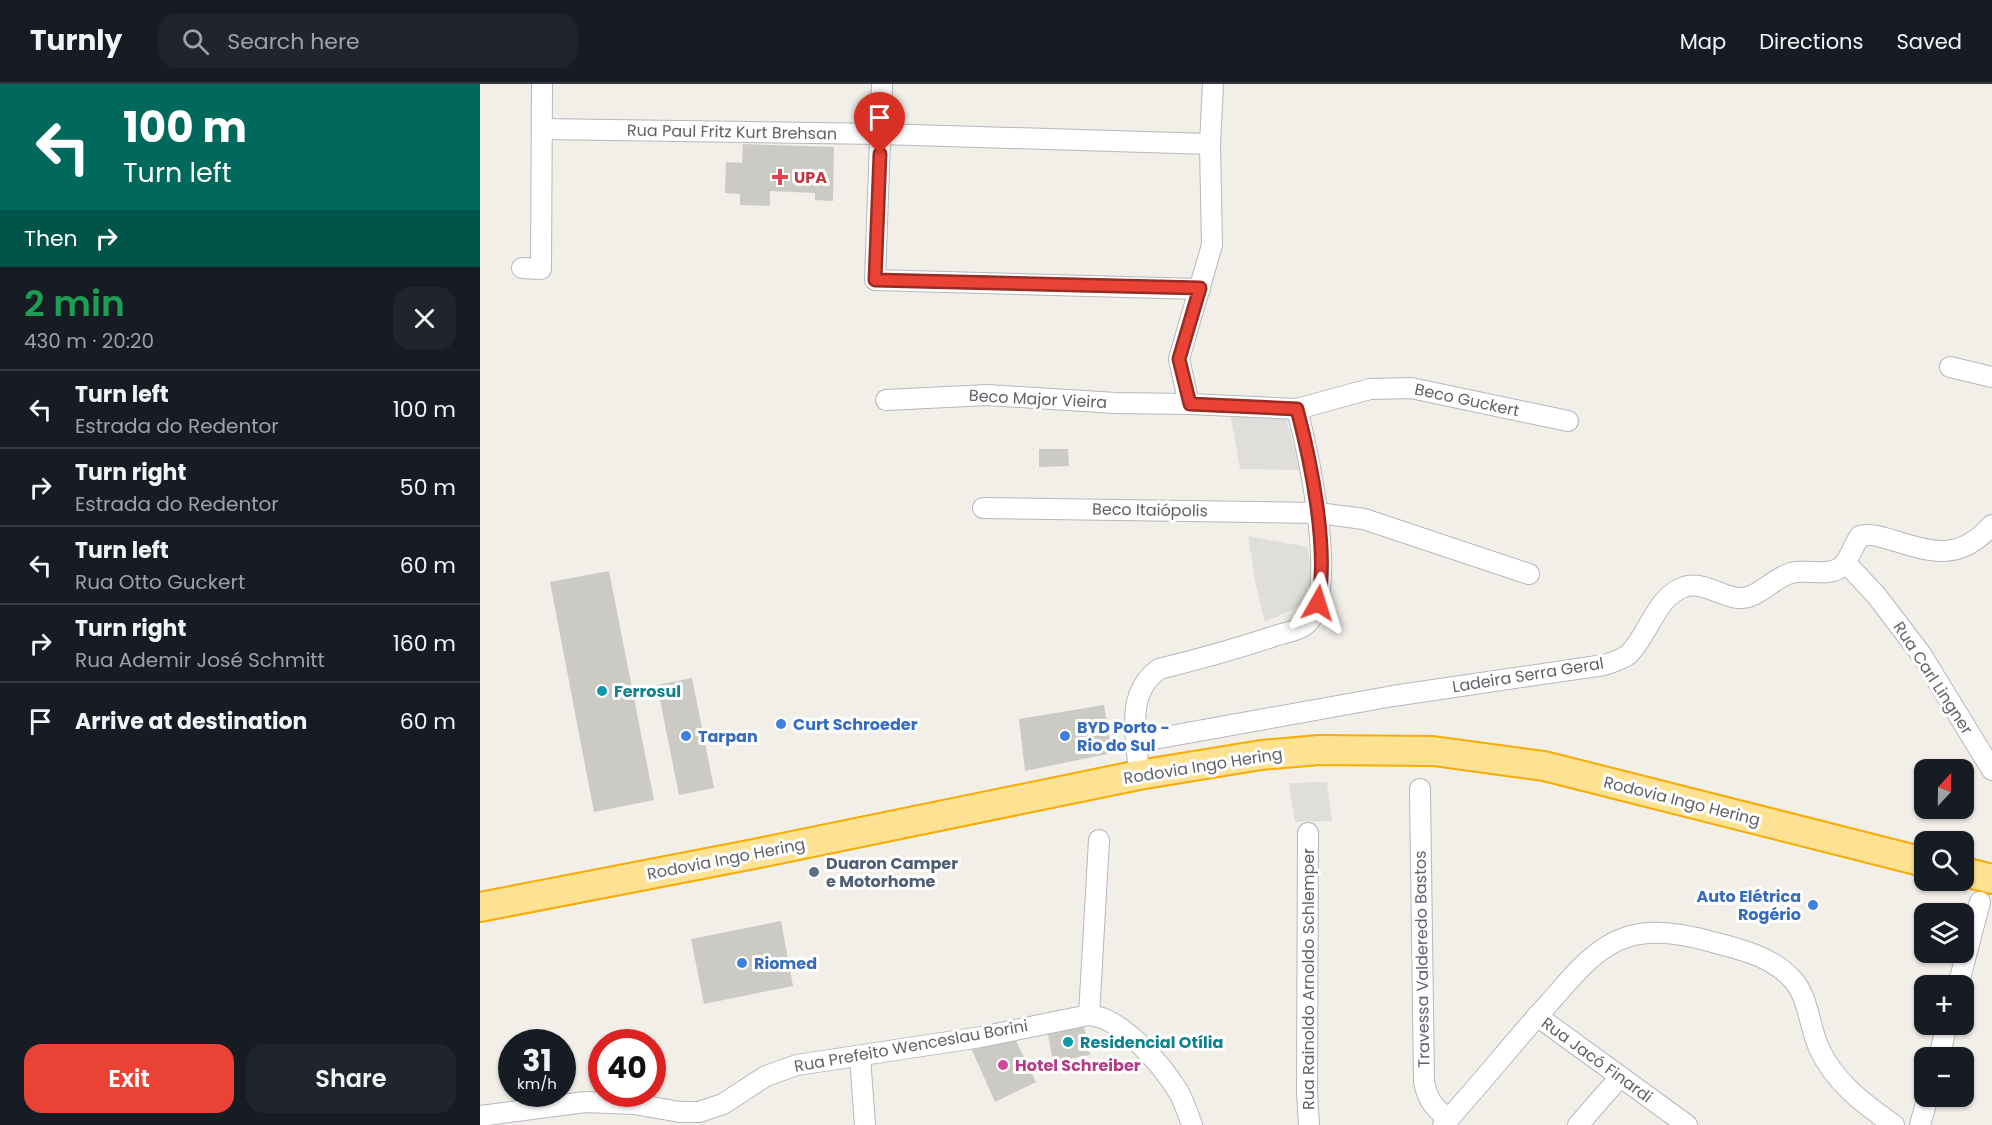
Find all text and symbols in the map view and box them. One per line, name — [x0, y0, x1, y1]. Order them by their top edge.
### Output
search box — [158, 14, 578, 68]
text: Turnly — [30, 21, 122, 60]
icon: search — [179, 25, 212, 58]
text: Search here — [227, 26, 360, 57]
text: Map — [1680, 27, 1726, 56]
text: Directions — [1759, 27, 1863, 56]
text: Saved — [1896, 27, 1962, 56]
pin — [854, 92, 905, 154]
text: 100 m — [123, 98, 247, 157]
icon: arrive — [863, 101, 896, 134]
icon: left — [24, 108, 102, 186]
street label: Rua Paul Fritz Kurt Brehsan — [627, 119, 837, 145]
text: Turn left — [123, 154, 232, 191]
place label: UPA — [794, 166, 827, 189]
marker: UPA — [771, 168, 789, 186]
icon: right — [90, 222, 123, 255]
text: Then — [24, 223, 78, 254]
text: 2 min — [24, 278, 125, 329]
button: close — [393, 287, 456, 350]
text: 430 m · 20:20 — [24, 327, 154, 355]
street label: Beco Guckert — [1413, 378, 1522, 422]
text: Turn left — [75, 379, 169, 410]
street label: Beco Major Vieira — [968, 384, 1108, 414]
icon: left — [24, 393, 57, 426]
text: 100 m — [393, 394, 456, 425]
text: Estrada do Redentor — [75, 412, 279, 440]
text: Turn right — [75, 457, 186, 488]
icon: right — [24, 471, 57, 504]
text: 50 m — [400, 472, 456, 503]
text: Estrada do Redentor — [75, 490, 279, 518]
street label: Beco Itaiópolis — [1092, 497, 1208, 523]
text: Turn left — [75, 535, 169, 566]
icon: left — [24, 549, 57, 582]
text: 60 m — [400, 550, 456, 581]
text: Rua Otto Guckert — [75, 568, 245, 596]
position arrow — [1286, 571, 1350, 635]
text: Turn right — [75, 613, 186, 644]
street label: Rua Carl Lingner — [1888, 617, 1978, 739]
icon: right — [24, 627, 57, 660]
text: 160 m — [393, 628, 456, 659]
text: Rua Ademir José Schmitt — [75, 646, 325, 674]
street label: Ladeira Serra Geral — [1451, 652, 1605, 698]
place label: Ferrosul — [614, 680, 681, 703]
marker: Ferrosul — [595, 684, 609, 698]
icon: arrive — [24, 705, 57, 738]
text: Arrive at destination — [75, 706, 307, 737]
text: 60 m — [400, 706, 456, 737]
place label: Curt Schroeder — [793, 713, 918, 736]
place label: BYD Porto - Rio do Sul — [1077, 716, 1170, 757]
marker: Curt Schroeder — [774, 717, 788, 731]
place label: Tarpan — [698, 725, 758, 748]
marker: Tarpan — [679, 729, 693, 743]
marker: BYD Porto - Rio do Sul — [1058, 729, 1072, 743]
street label: Rodovia Ingo Hering — [1122, 742, 1284, 790]
north arrow — [1914, 759, 1974, 819]
map controls — [1914, 759, 1974, 1107]
street label: Rodovia Ingo Hering — [1601, 770, 1763, 832]
button: search — [1914, 831, 1974, 891]
street label: Rodovia Ingo Hering — [645, 832, 807, 886]
street label: Rua Rainoldo Arnoldo Schlemper — [1297, 848, 1320, 1110]
street label: Travessa Valderedo Bastos — [1409, 850, 1435, 1068]
place label: Duaron Camper e Motorhome — [826, 852, 958, 893]
marker: Duaron Camper e Motorhome — [807, 865, 821, 879]
place label: Auto Elétrica Rogério — [1697, 885, 1801, 926]
marker: Auto Elétrica Rogério — [1806, 898, 1820, 912]
button: layers — [1914, 903, 1974, 963]
place label: Riomed — [754, 952, 817, 975]
marker: Riomed — [735, 956, 749, 970]
button: + — [1914, 975, 1974, 1035]
street label: Rua Jacó Finardi — [1537, 1012, 1657, 1108]
street label: Rua Prefeito Wenceslau Borini — [792, 1014, 1030, 1078]
speed limit sign: 40 — [588, 1029, 666, 1107]
place label: Residencial Otília — [1080, 1031, 1223, 1054]
marker: Residencial Otília — [1061, 1035, 1075, 1049]
text: 31 — [522, 1039, 552, 1082]
button: Exit — [24, 1044, 234, 1113]
button: Share — [246, 1044, 456, 1113]
button: − — [1914, 1047, 1974, 1107]
place label: Hotel Schreiber — [1015, 1054, 1141, 1077]
marker: Hotel Schreiber — [996, 1058, 1010, 1072]
text: km/h — [517, 1073, 557, 1094]

